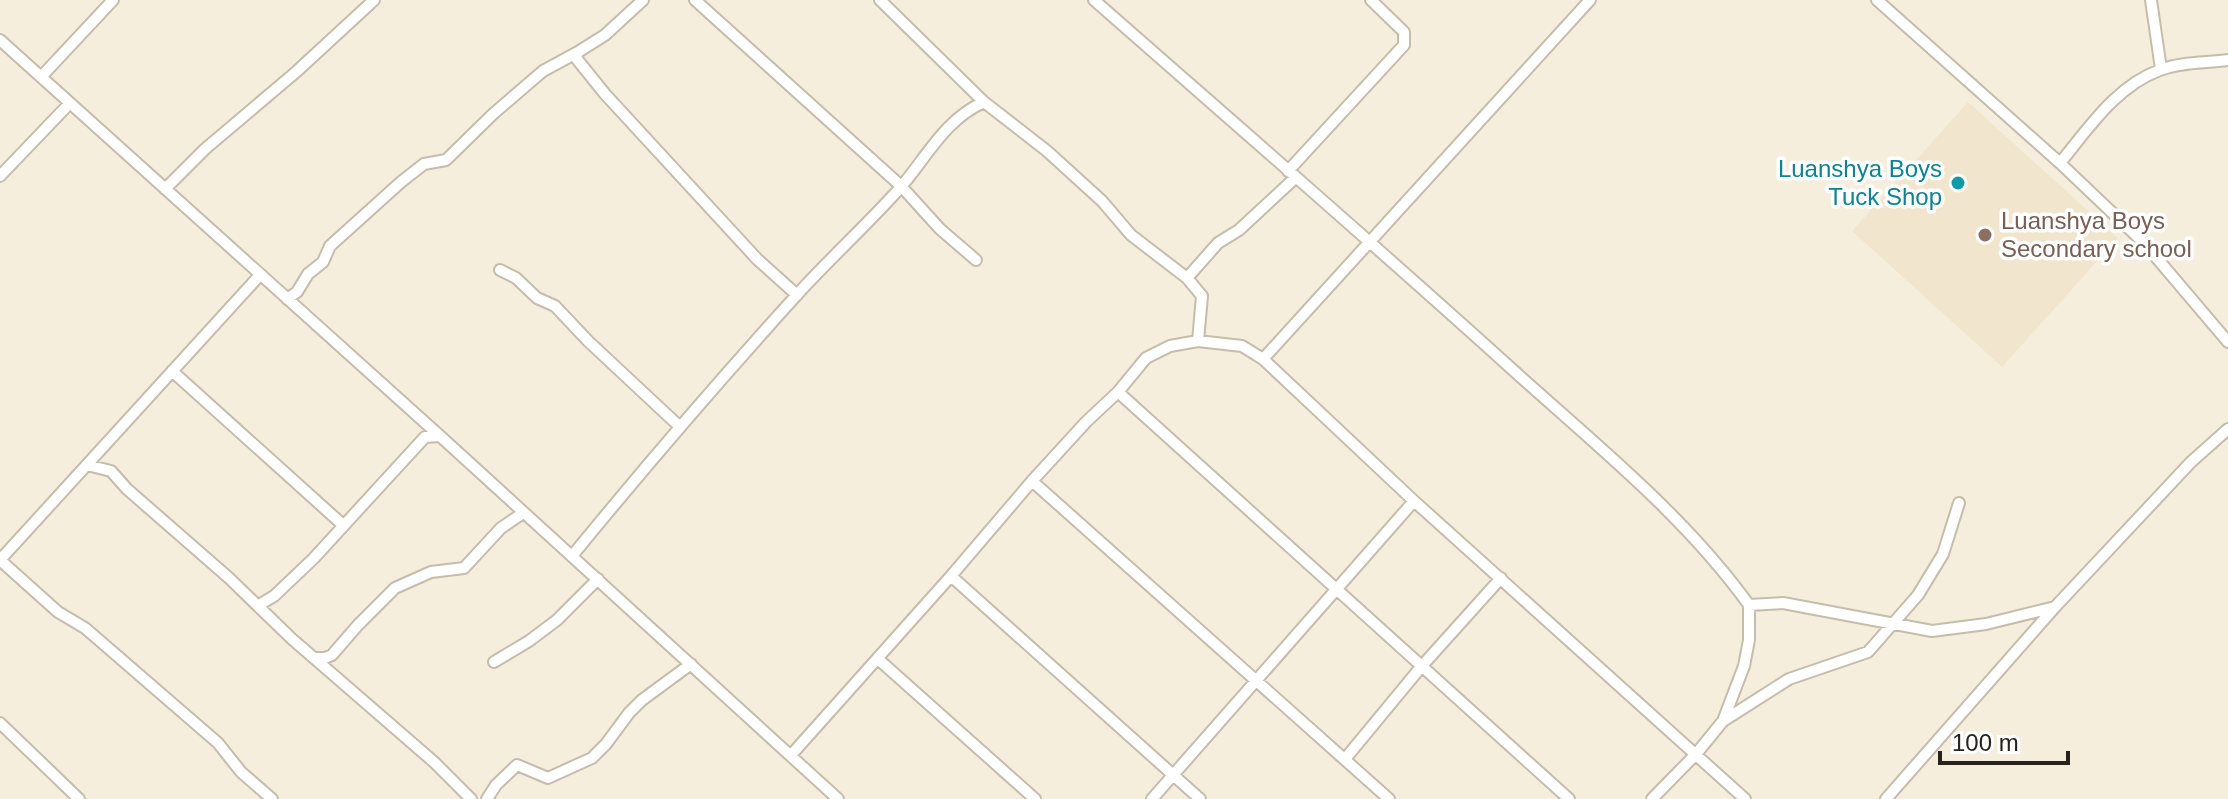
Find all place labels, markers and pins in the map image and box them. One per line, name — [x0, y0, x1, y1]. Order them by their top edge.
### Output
place label: Luanshya Boys Tuck Shop — [1778, 155, 1942, 210]
marker: Luanshya Boys Tuck Shop — [1949, 174, 1967, 192]
place label: Luanshya Boys Secondary school — [2001, 207, 2192, 262]
marker: Luanshya Boys Secondary school — [1976, 226, 1994, 244]

